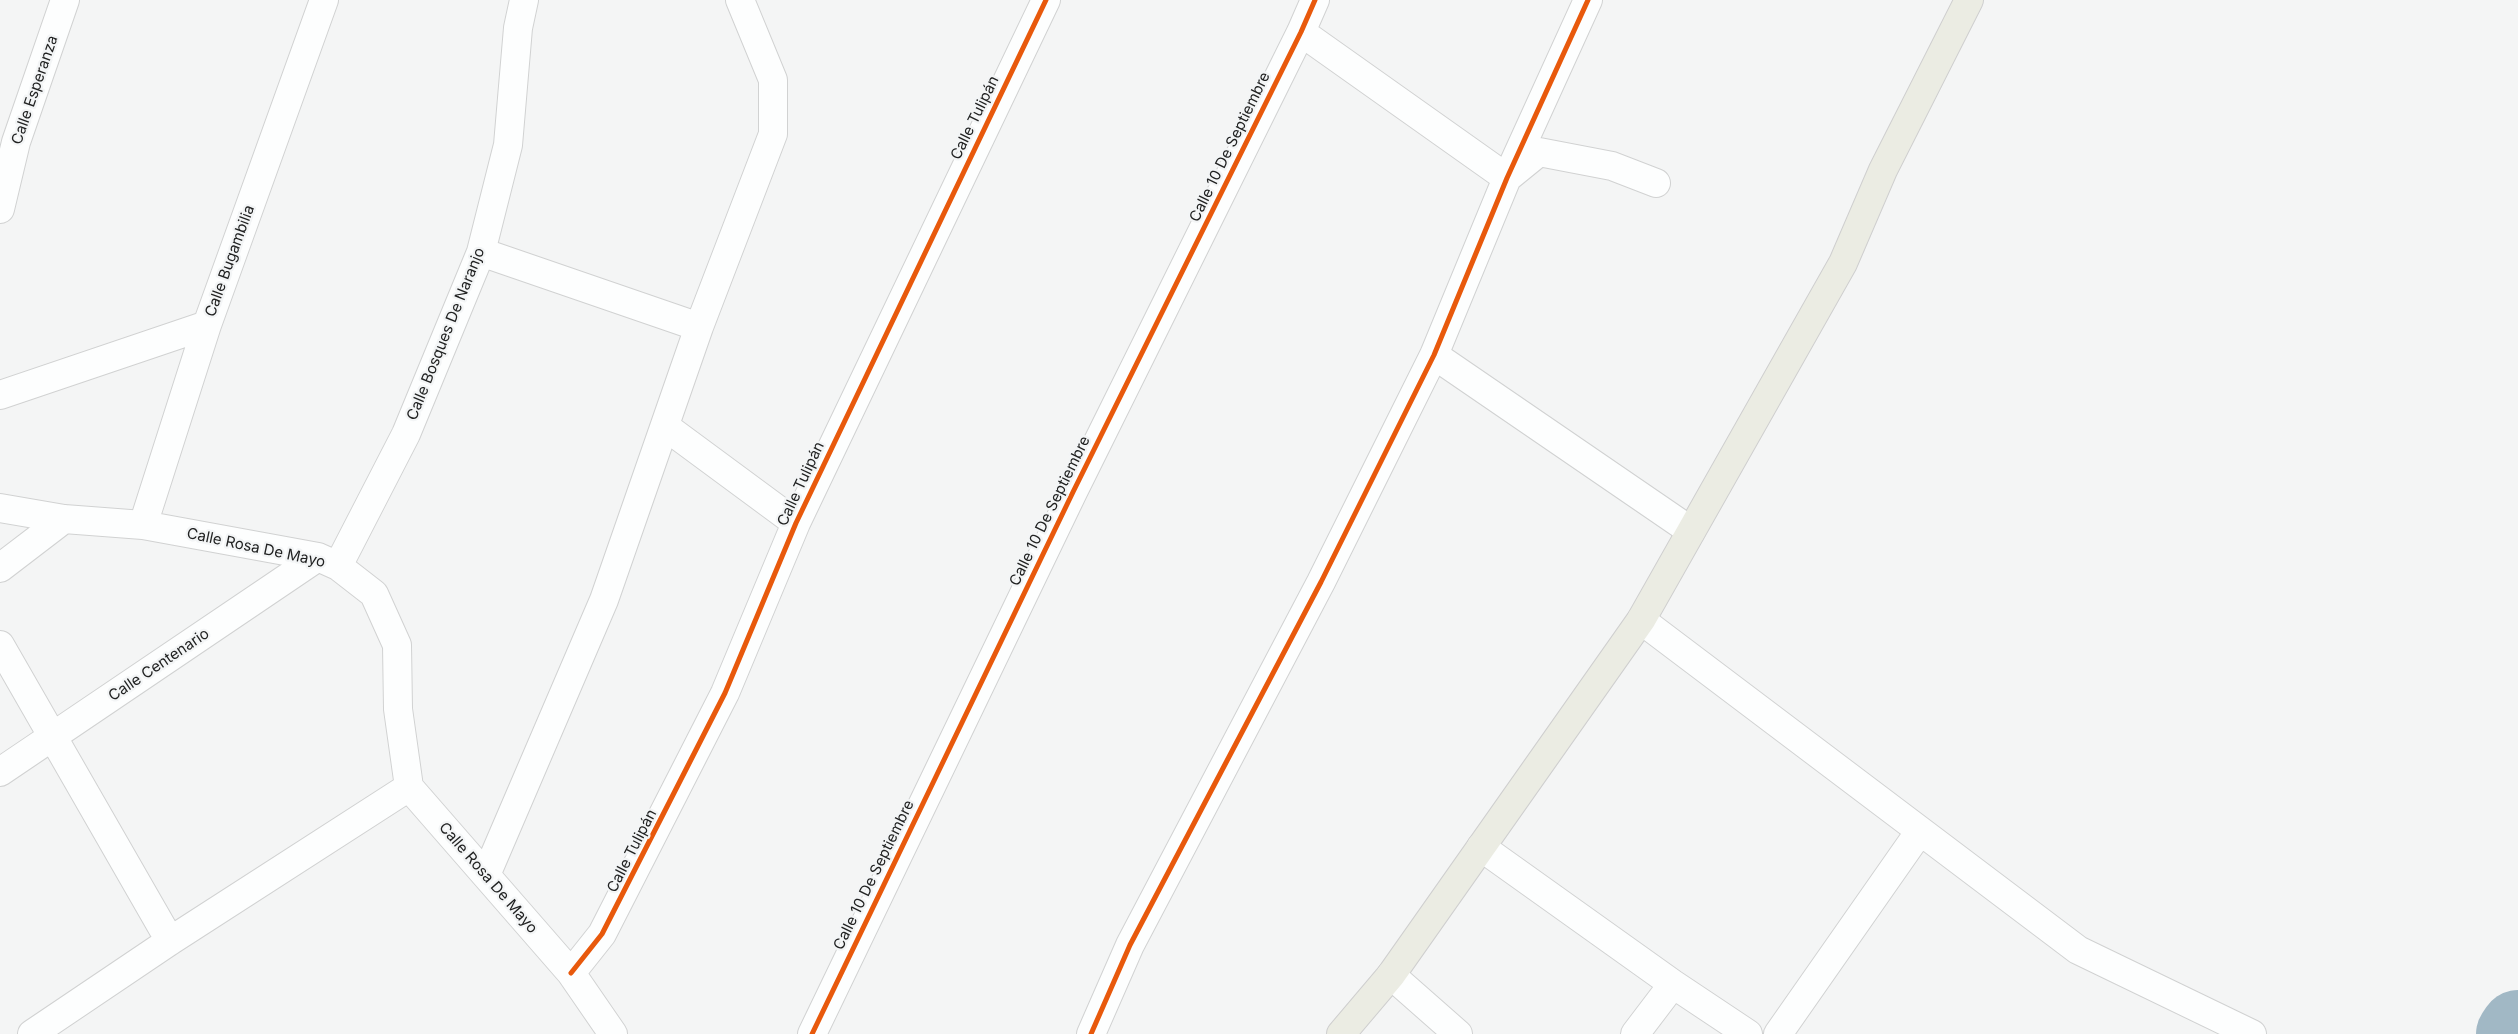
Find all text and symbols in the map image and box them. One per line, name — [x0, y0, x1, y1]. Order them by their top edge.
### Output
street label: Calle Esperanza — [8, 33, 62, 147]
street label: Calle 10 De Septiembre — [1186, 69, 1274, 225]
street label: Calle Tulipán — [947, 73, 1003, 163]
street label: Calle Bugambilia — [201, 203, 259, 319]
street label: Calle Bosques De Naranjo — [403, 245, 489, 423]
street label: Calle 10 De Septiembre — [1006, 433, 1094, 589]
street label: Calle Tulipán — [774, 439, 828, 529]
street label: Calle Rosa De Mayo — [185, 525, 327, 571]
street label: Calle Centenario — [105, 625, 213, 705]
street label: Calle 10 De Septiembre — [830, 797, 918, 953]
street label: Calle Tulipán — [603, 806, 661, 896]
street label: Calle Rosa De Mayo — [435, 819, 541, 937]

